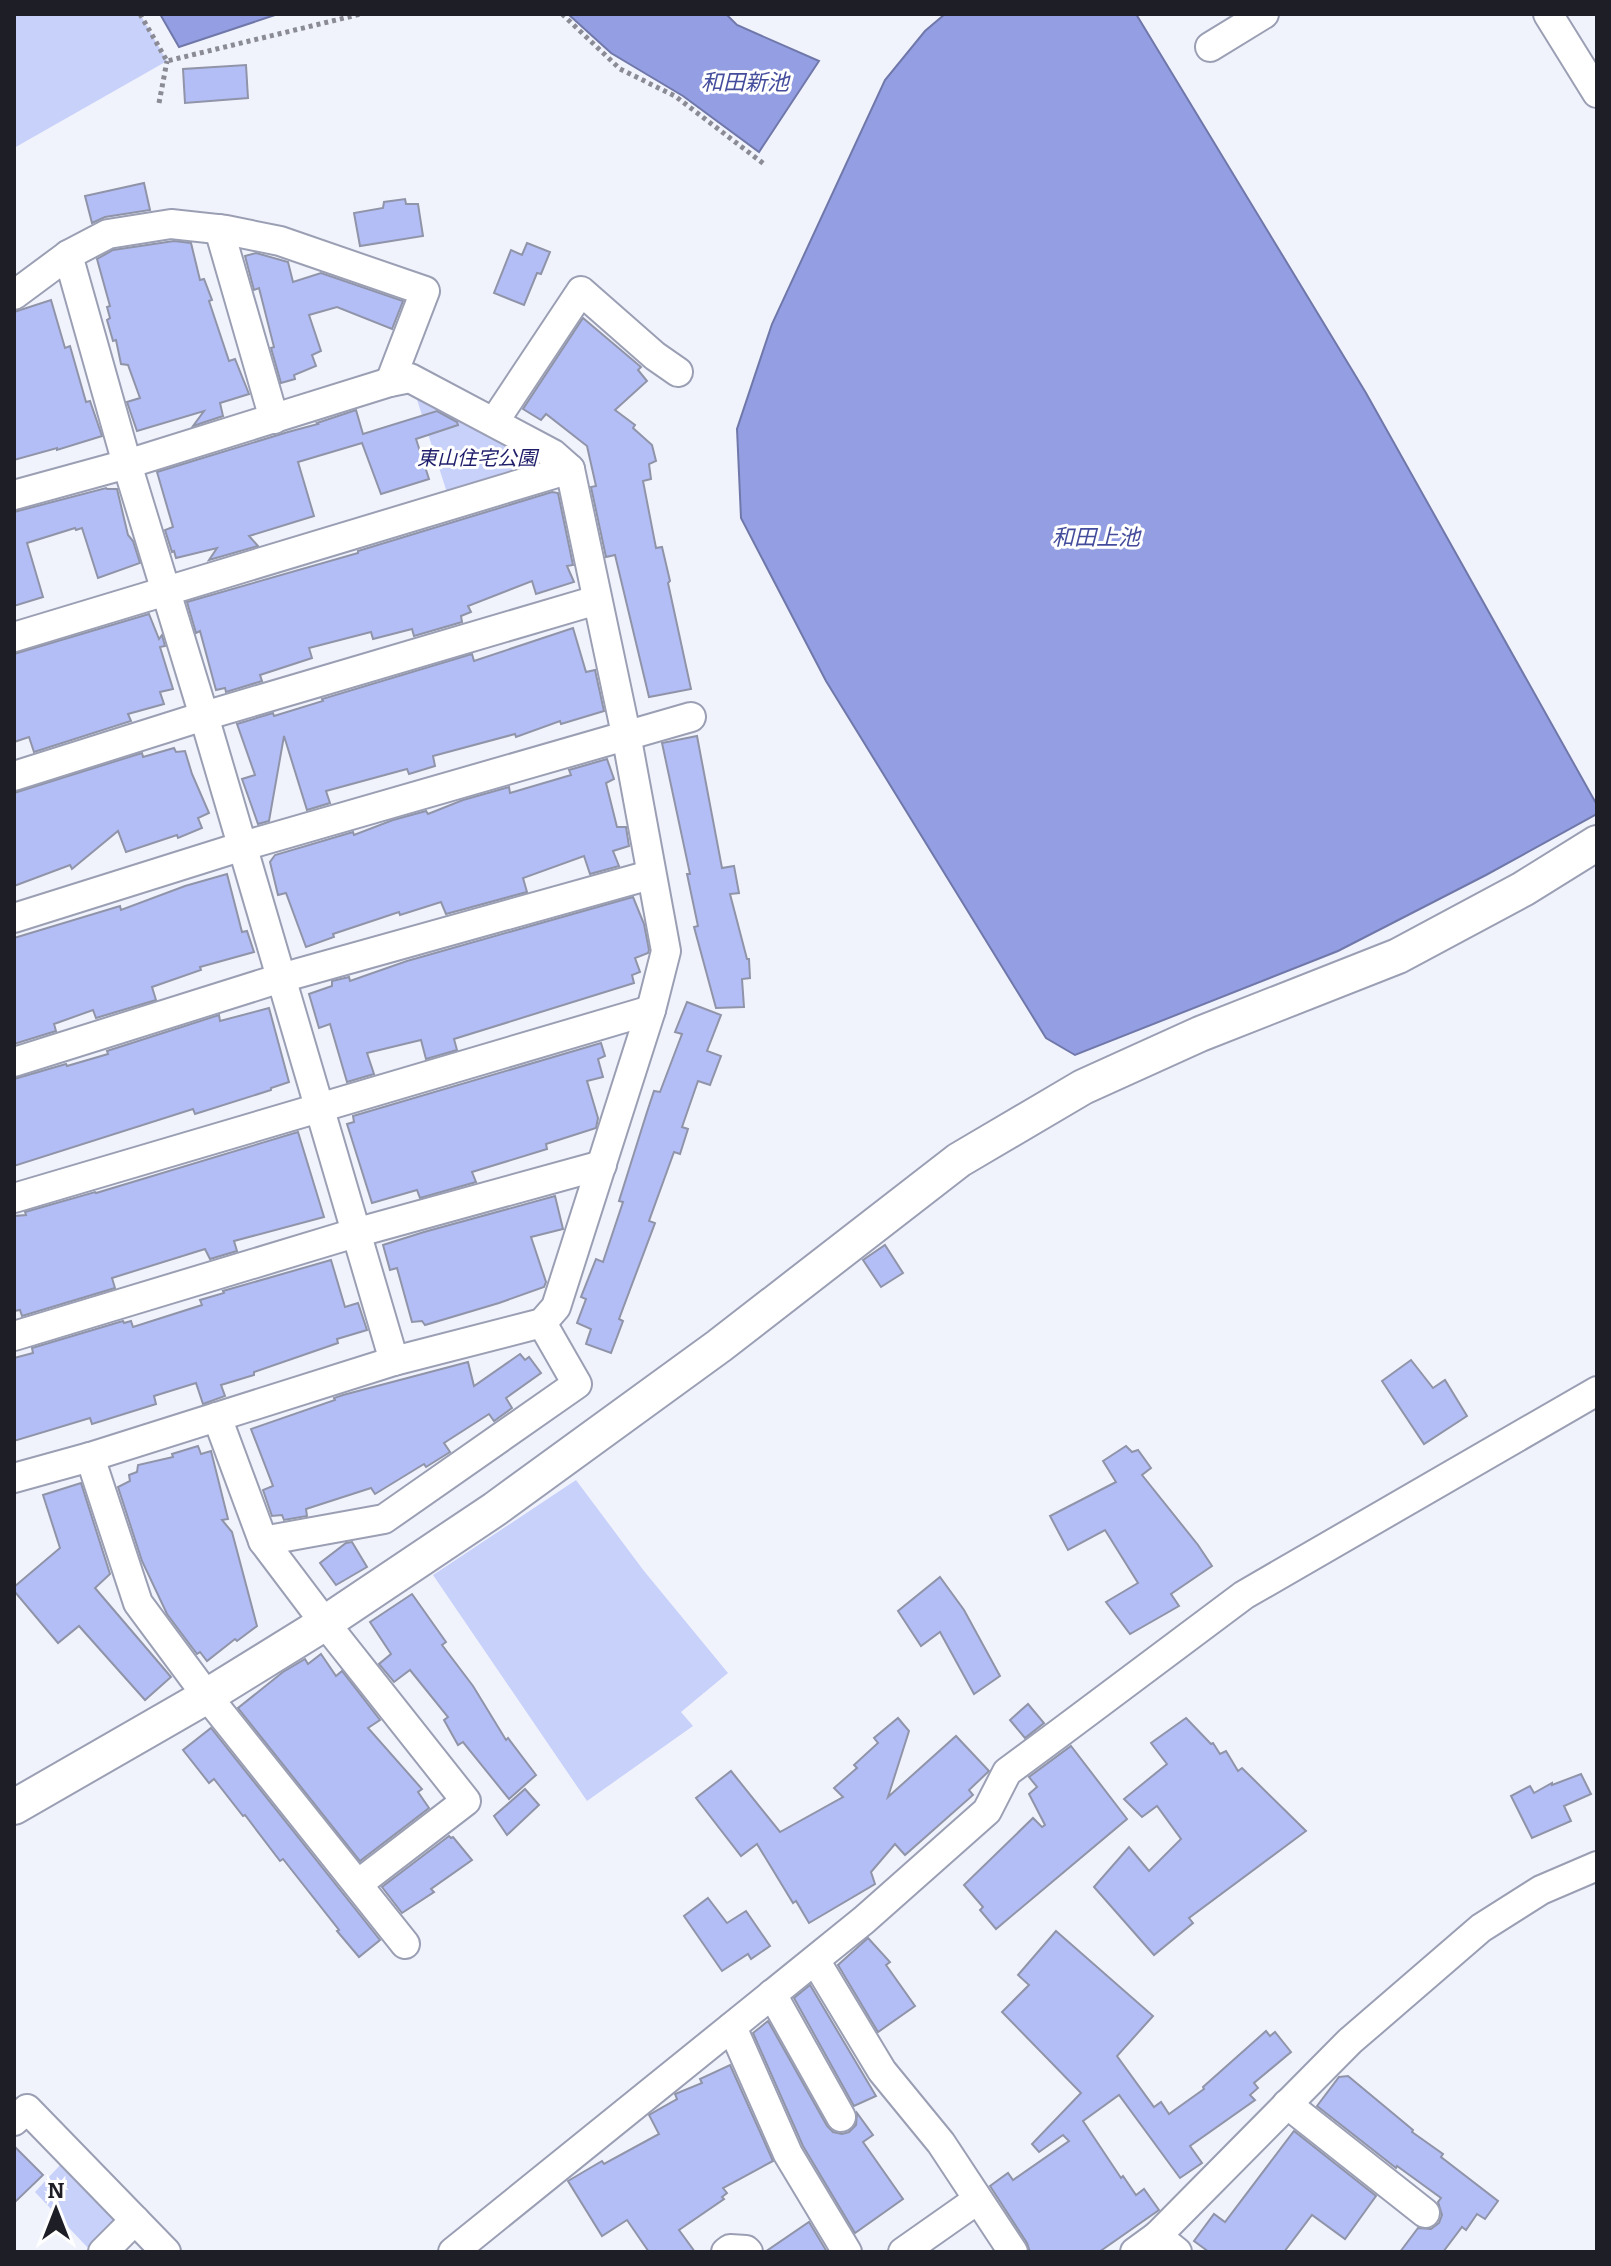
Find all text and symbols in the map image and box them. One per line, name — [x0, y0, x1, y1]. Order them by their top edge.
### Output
water label: 和田新池 — [701, 69, 791, 96]
park label: 東山住宅公園 — [417, 446, 540, 470]
water label: 和田上池 — [1052, 524, 1142, 551]
north arrow — [16, 2170, 96, 2250]
text: N — [48, 2177, 65, 2204]

